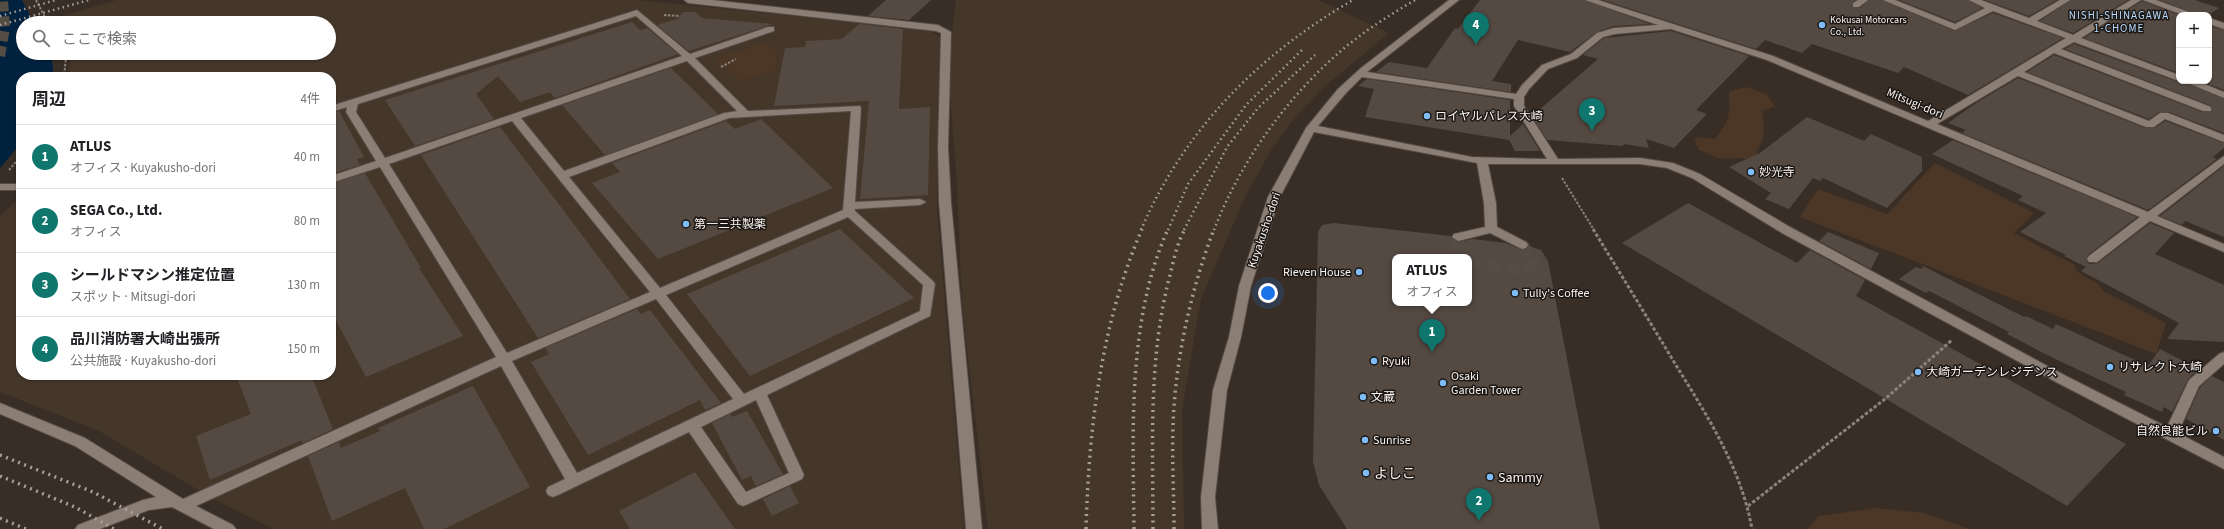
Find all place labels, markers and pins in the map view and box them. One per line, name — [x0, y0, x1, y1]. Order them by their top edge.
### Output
pin: 4 — [1463, 12, 1489, 45]
place label: Kokusai Motorcars Co., Ltd. — [1830, 13, 1907, 39]
marker: Kokusai Motorcars Co., Ltd. — [1817, 20, 1827, 30]
pin: 3 — [1579, 98, 1605, 131]
place label: ロイヤルパレス大崎 — [1435, 108, 1543, 125]
marker: ロイヤルパレス大崎 — [1422, 111, 1432, 121]
place label: 妙光寺 — [1759, 164, 1795, 181]
marker: 妙光寺 — [1746, 167, 1756, 177]
place label: 第一三共製薬 — [694, 216, 766, 233]
marker: 第一三共製薬 — [681, 219, 691, 229]
place label: Rieven House — [1283, 264, 1351, 281]
marker: Rieven House — [1354, 267, 1364, 277]
place label: Tully's Coffee — [1523, 285, 1589, 302]
marker: Tully's Coffee — [1510, 288, 1520, 298]
pin: 1 — [1419, 319, 1445, 352]
place label: Ryuki — [1382, 353, 1410, 370]
marker: Ryuki — [1369, 356, 1379, 366]
place label: リサレクト大崎 — [2118, 359, 2202, 376]
marker: リサレクト大崎 — [2105, 362, 2115, 372]
place label: 大崎ガーデンレジデンス — [1926, 364, 2058, 381]
marker: 大崎ガーデンレジデンス — [1913, 367, 1923, 377]
place label: Osaki Garden Tower — [1451, 368, 1522, 399]
marker: Osaki Garden Tower — [1438, 378, 1448, 388]
place label: 文蔵 — [1371, 389, 1395, 406]
marker: 文蔵 — [1358, 392, 1368, 402]
place label: 自然良能ビル — [2136, 423, 2208, 440]
marker: 自然良能ビル — [2211, 426, 2221, 436]
place label: Sunrise — [1373, 432, 1411, 449]
marker: Sunrise — [1360, 435, 1370, 445]
place label: よしこ — [1374, 464, 1416, 484]
marker: よしこ — [1361, 468, 1371, 478]
place label: Sammy — [1498, 468, 1543, 488]
marker: Sammy — [1485, 472, 1495, 482]
pin: 2 — [1466, 488, 1492, 521]

